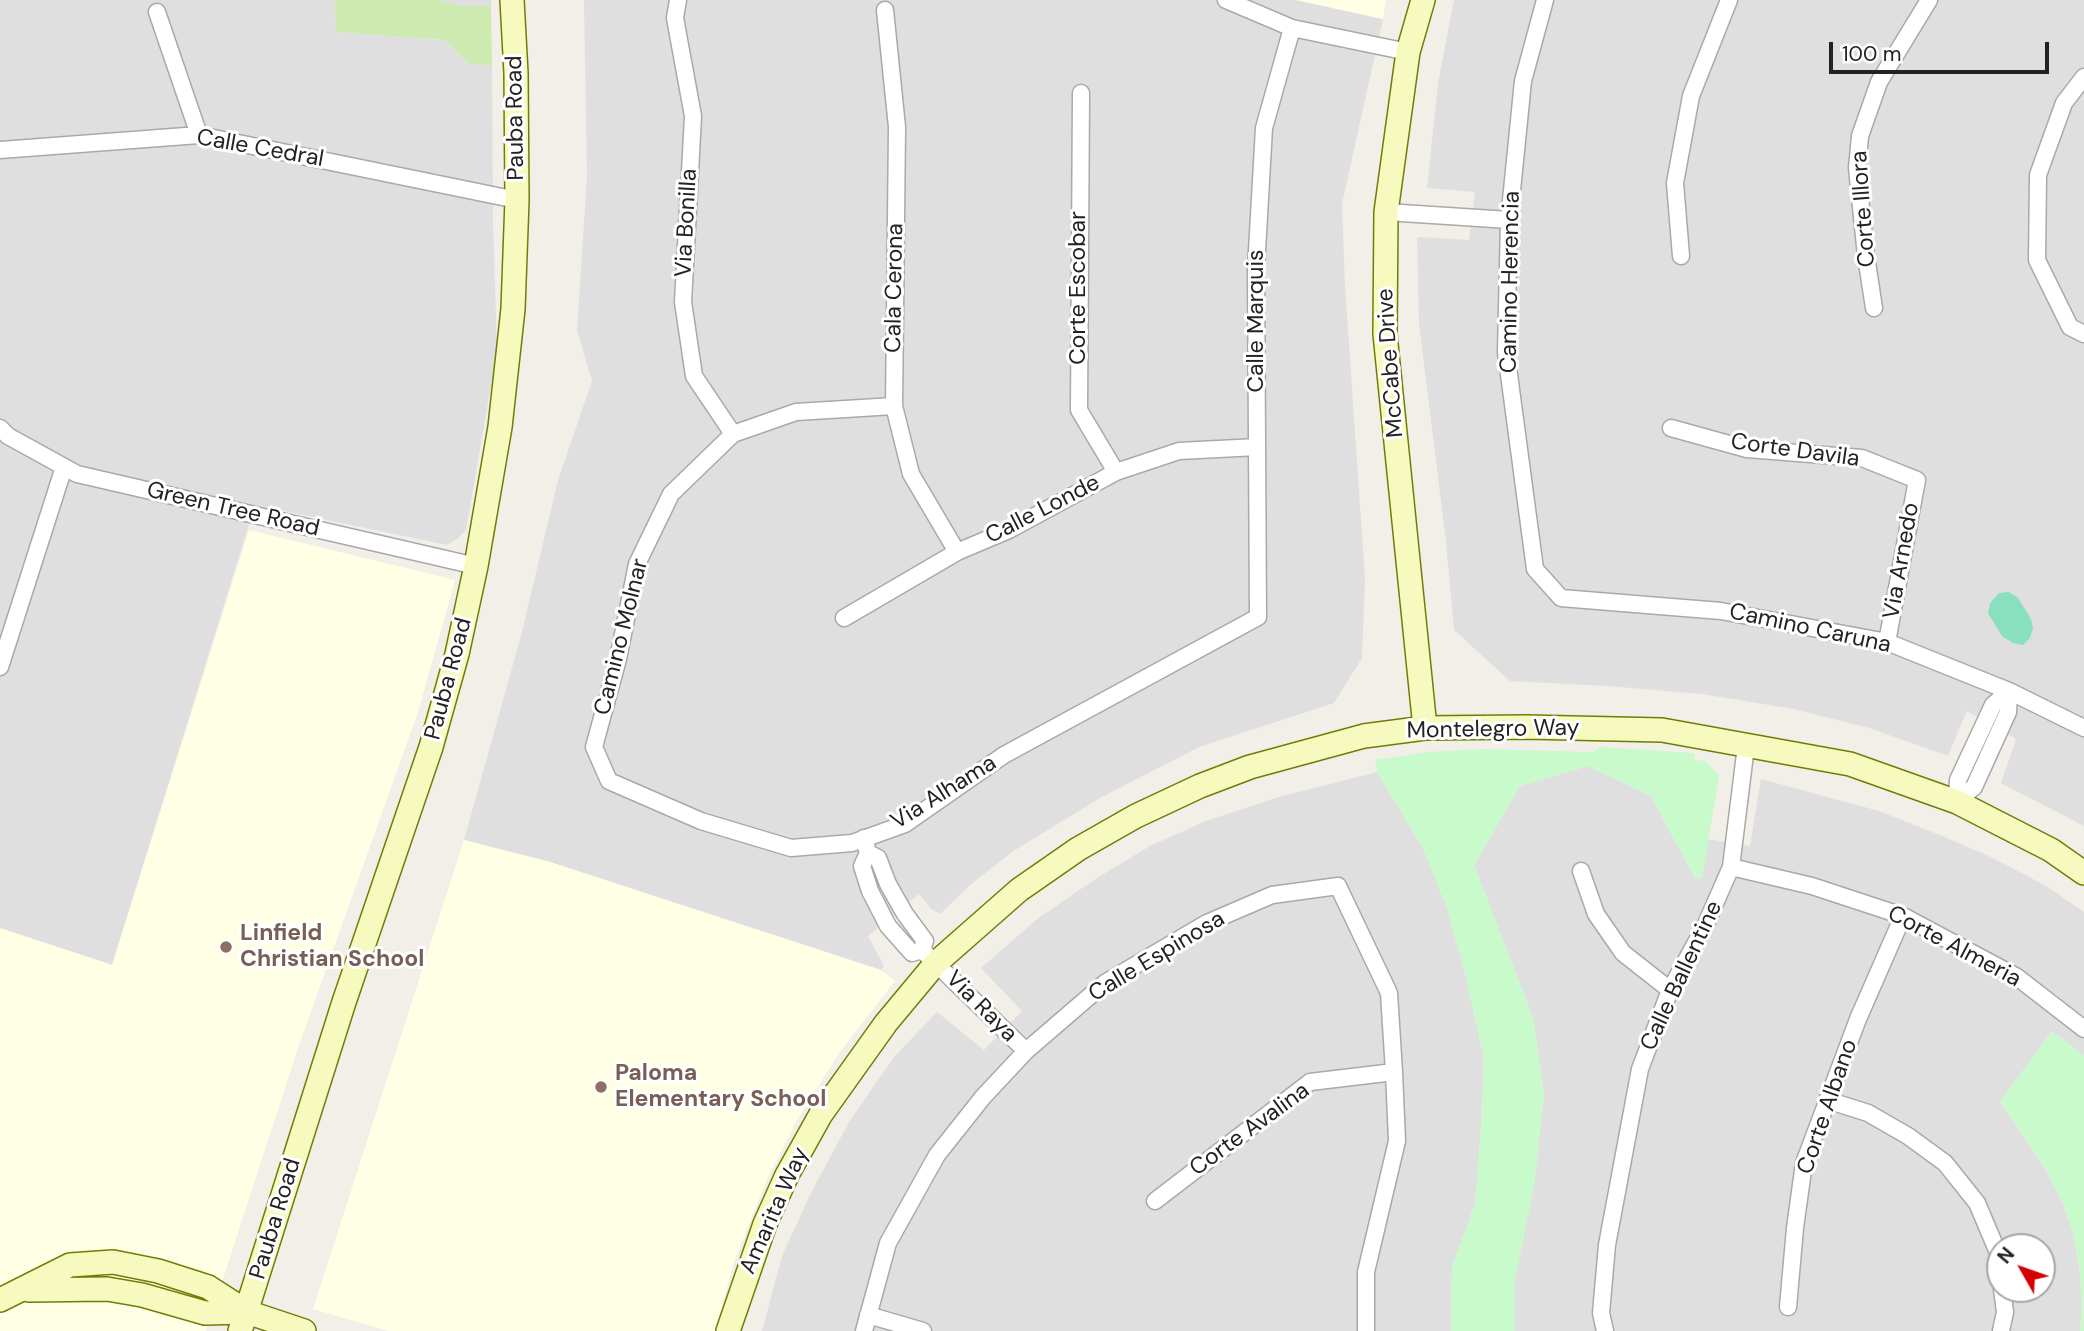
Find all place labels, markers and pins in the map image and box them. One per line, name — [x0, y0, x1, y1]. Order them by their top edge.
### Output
place label: Linfield Christian School — [240, 920, 424, 974]
marker: Linfield Christian School — [218, 939, 234, 955]
place label: Paloma Elementary School — [615, 1060, 826, 1114]
marker: Paloma Elementary School — [593, 1079, 609, 1095]

